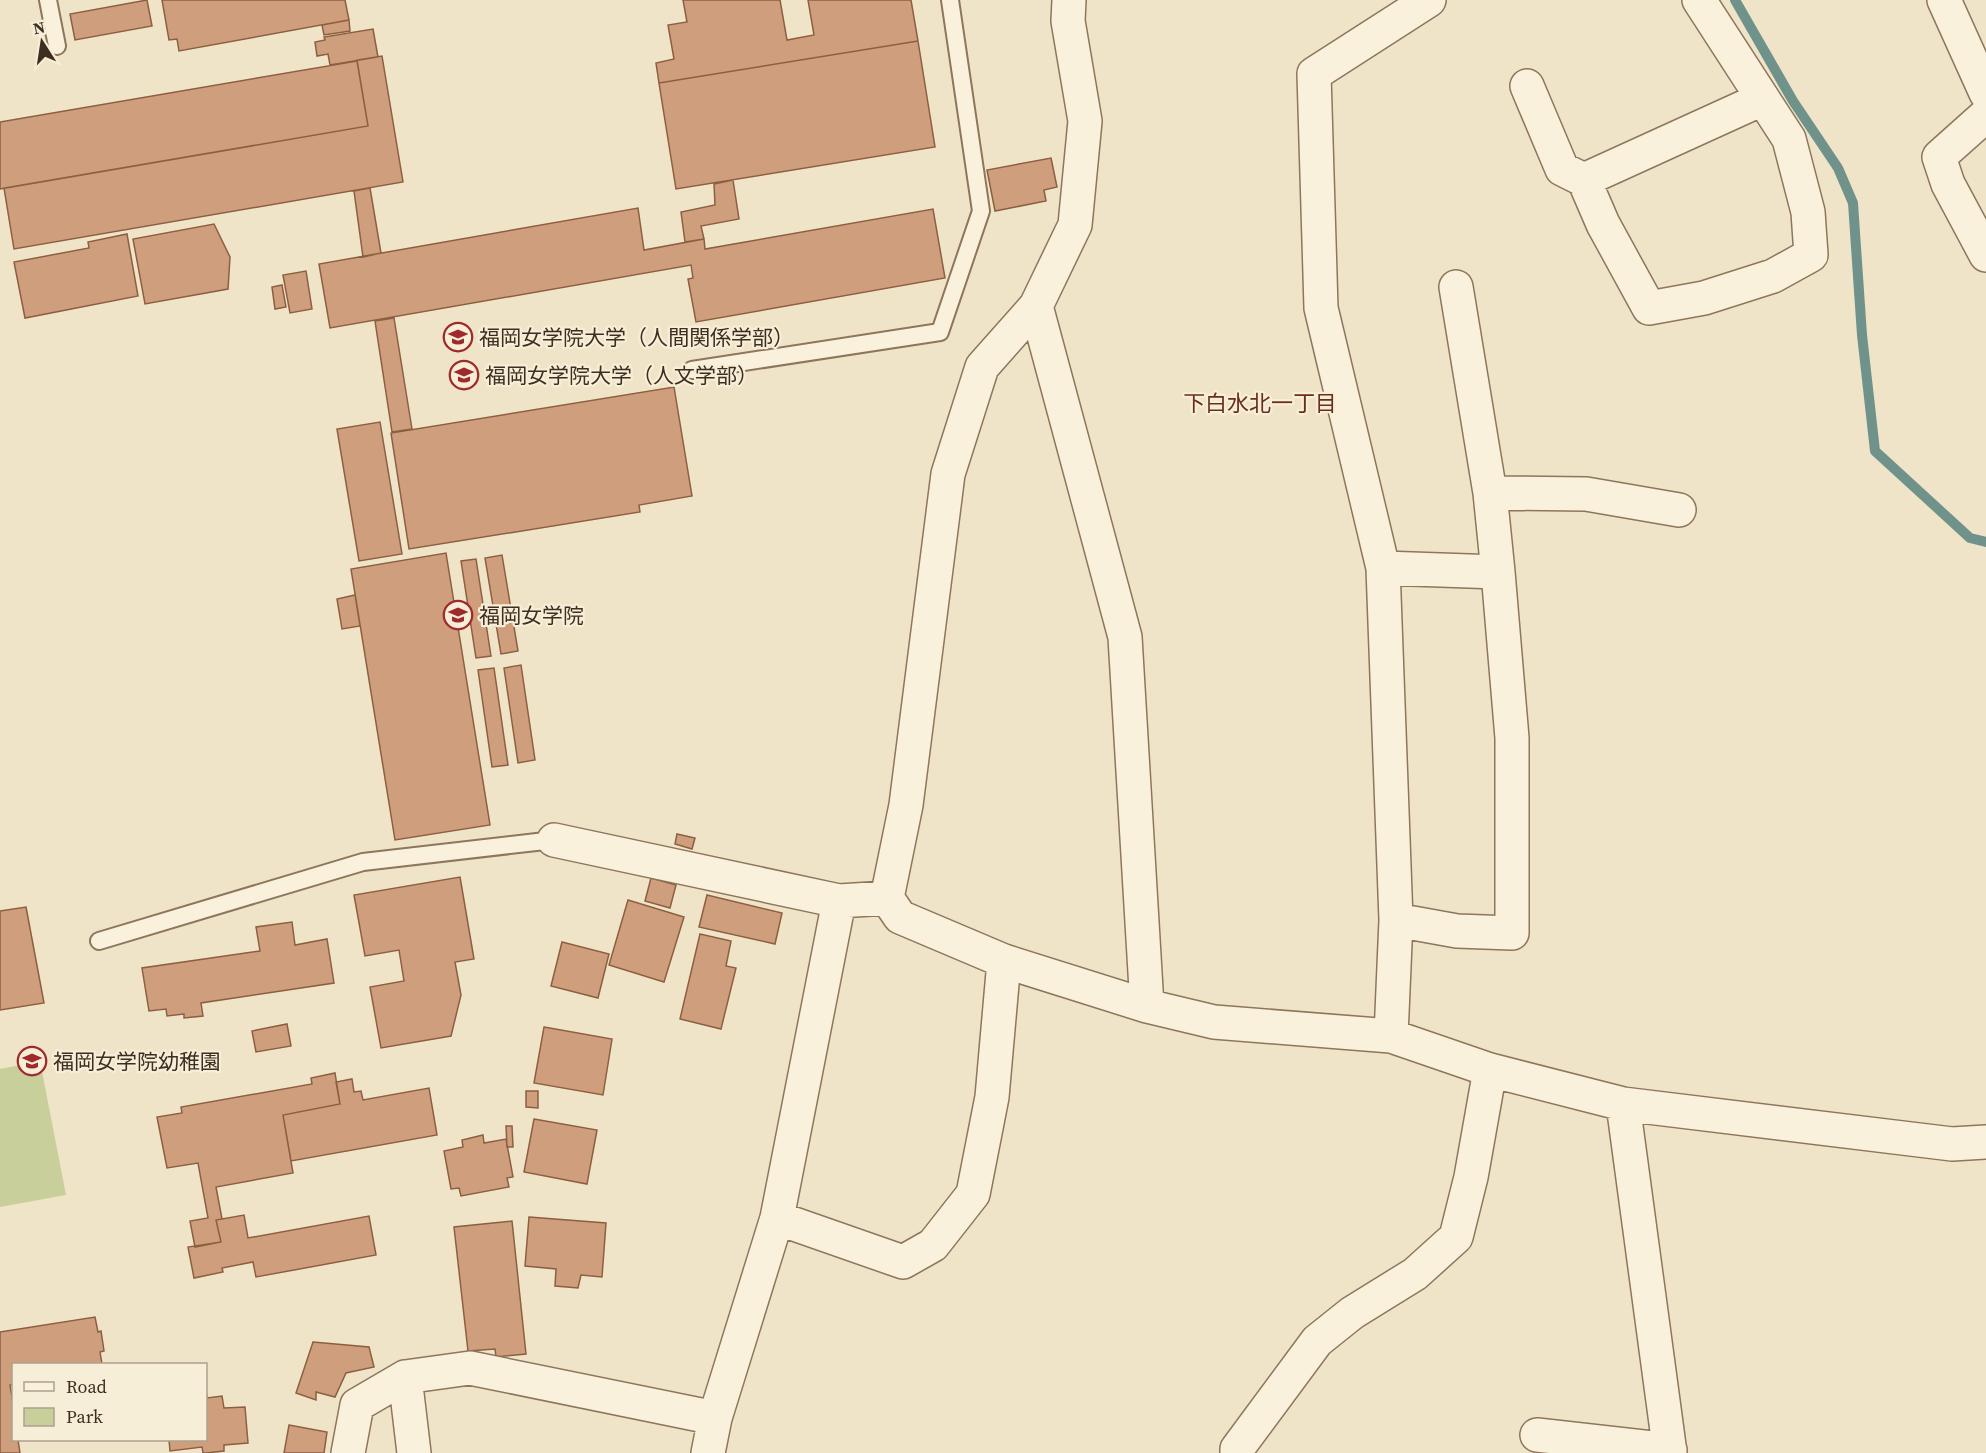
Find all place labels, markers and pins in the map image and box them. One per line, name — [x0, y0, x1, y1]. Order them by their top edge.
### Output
school or university icon: 福岡女学院大学（人間関係学部） — [442, 321, 474, 353]
place label: 福岡女学院大学（人間関係学部） — [479, 323, 794, 352]
school or university icon: 福岡女学院大学（人文学部） — [448, 359, 480, 391]
place label: 福岡女学院大学（人文学部） — [485, 361, 758, 390]
school or university icon: 福岡女学院 — [442, 599, 474, 631]
place label: 福岡女学院 — [479, 601, 584, 630]
school or university icon: 福岡女学院幼稚園 — [16, 1045, 48, 1077]
place label: 福岡女学院幼稚園 — [53, 1047, 221, 1076]

